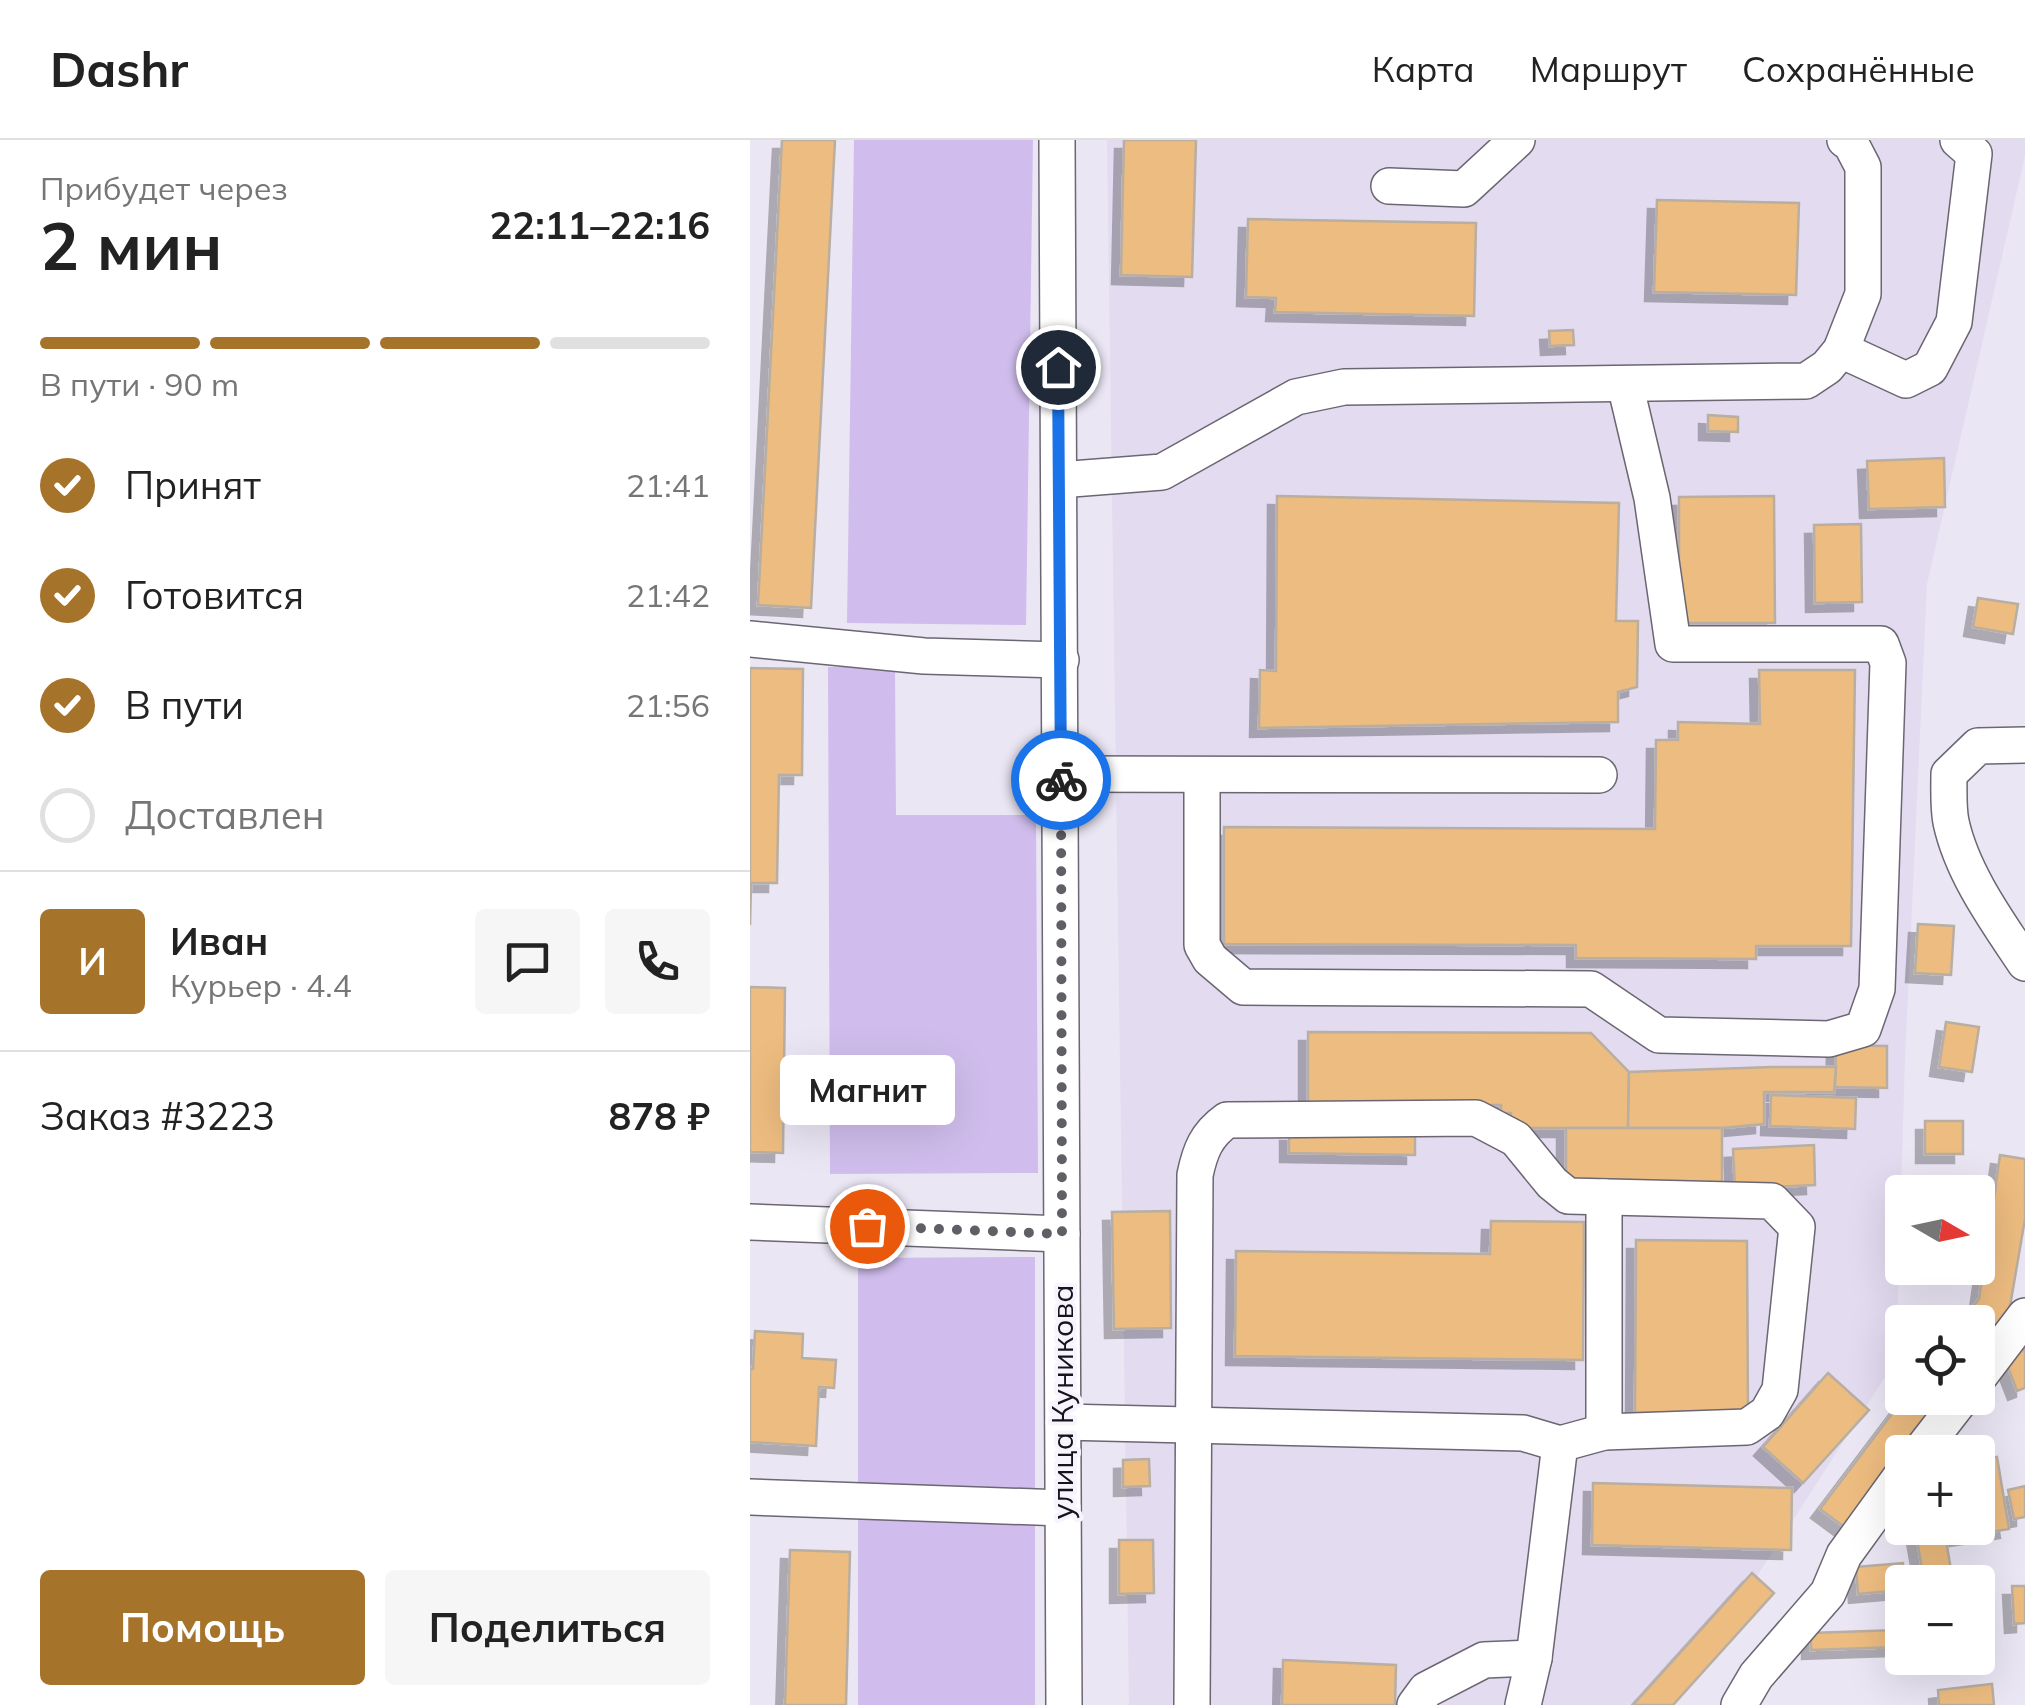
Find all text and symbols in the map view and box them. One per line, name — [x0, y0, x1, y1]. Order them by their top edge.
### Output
text: Dashr — [50, 39, 188, 99]
text: Карта — [1372, 47, 1475, 91]
text: Маршрут — [1530, 47, 1687, 91]
text: Сохранённые — [1742, 47, 1975, 91]
text: Прибудет через — [40, 168, 288, 208]
text: 22:11–22:16 — [490, 201, 710, 249]
text: 2 мин — [40, 205, 222, 286]
pin — [1016, 325, 1101, 410]
icon: home — [1031, 340, 1086, 395]
text: В пути · 90 m — [40, 364, 239, 404]
icon: check — [40, 458, 95, 513]
text: Принят — [125, 461, 261, 509]
text: 21:41 — [626, 465, 710, 505]
icon: check — [40, 568, 95, 623]
text: Готовится — [125, 571, 304, 619]
text: 21:42 — [626, 575, 710, 615]
icon: check — [40, 678, 95, 733]
text: В пути — [125, 681, 244, 729]
text: 21:56 — [626, 685, 710, 725]
courier — [1011, 730, 1111, 830]
icon: bike — [1034, 753, 1089, 808]
text: Доставлен — [125, 791, 325, 839]
button: chat — [475, 909, 580, 1014]
button: phone — [605, 909, 710, 1014]
text: Иван — [170, 917, 268, 965]
text: И — [78, 937, 107, 985]
text: Курьер · 4.4 — [170, 965, 352, 1005]
callout: Магнит — [779, 1056, 954, 1126]
text: Магнит — [808, 1070, 927, 1110]
text: Заказ #3223 — [40, 1092, 275, 1140]
text: 878 ₽ — [608, 1092, 710, 1140]
north arrow — [1885, 1175, 1995, 1285]
map controls — [1885, 1175, 1995, 1675]
pin — [825, 1184, 910, 1269]
icon: bag — [840, 1199, 895, 1254]
street label: улица Куникова — [1043, 1285, 1081, 1519]
button: locate — [1885, 1305, 1995, 1415]
button: + — [1885, 1435, 1995, 1545]
button: − — [1885, 1565, 1995, 1675]
button: Помощь — [40, 1570, 365, 1685]
button: Поделиться — [385, 1570, 710, 1685]

